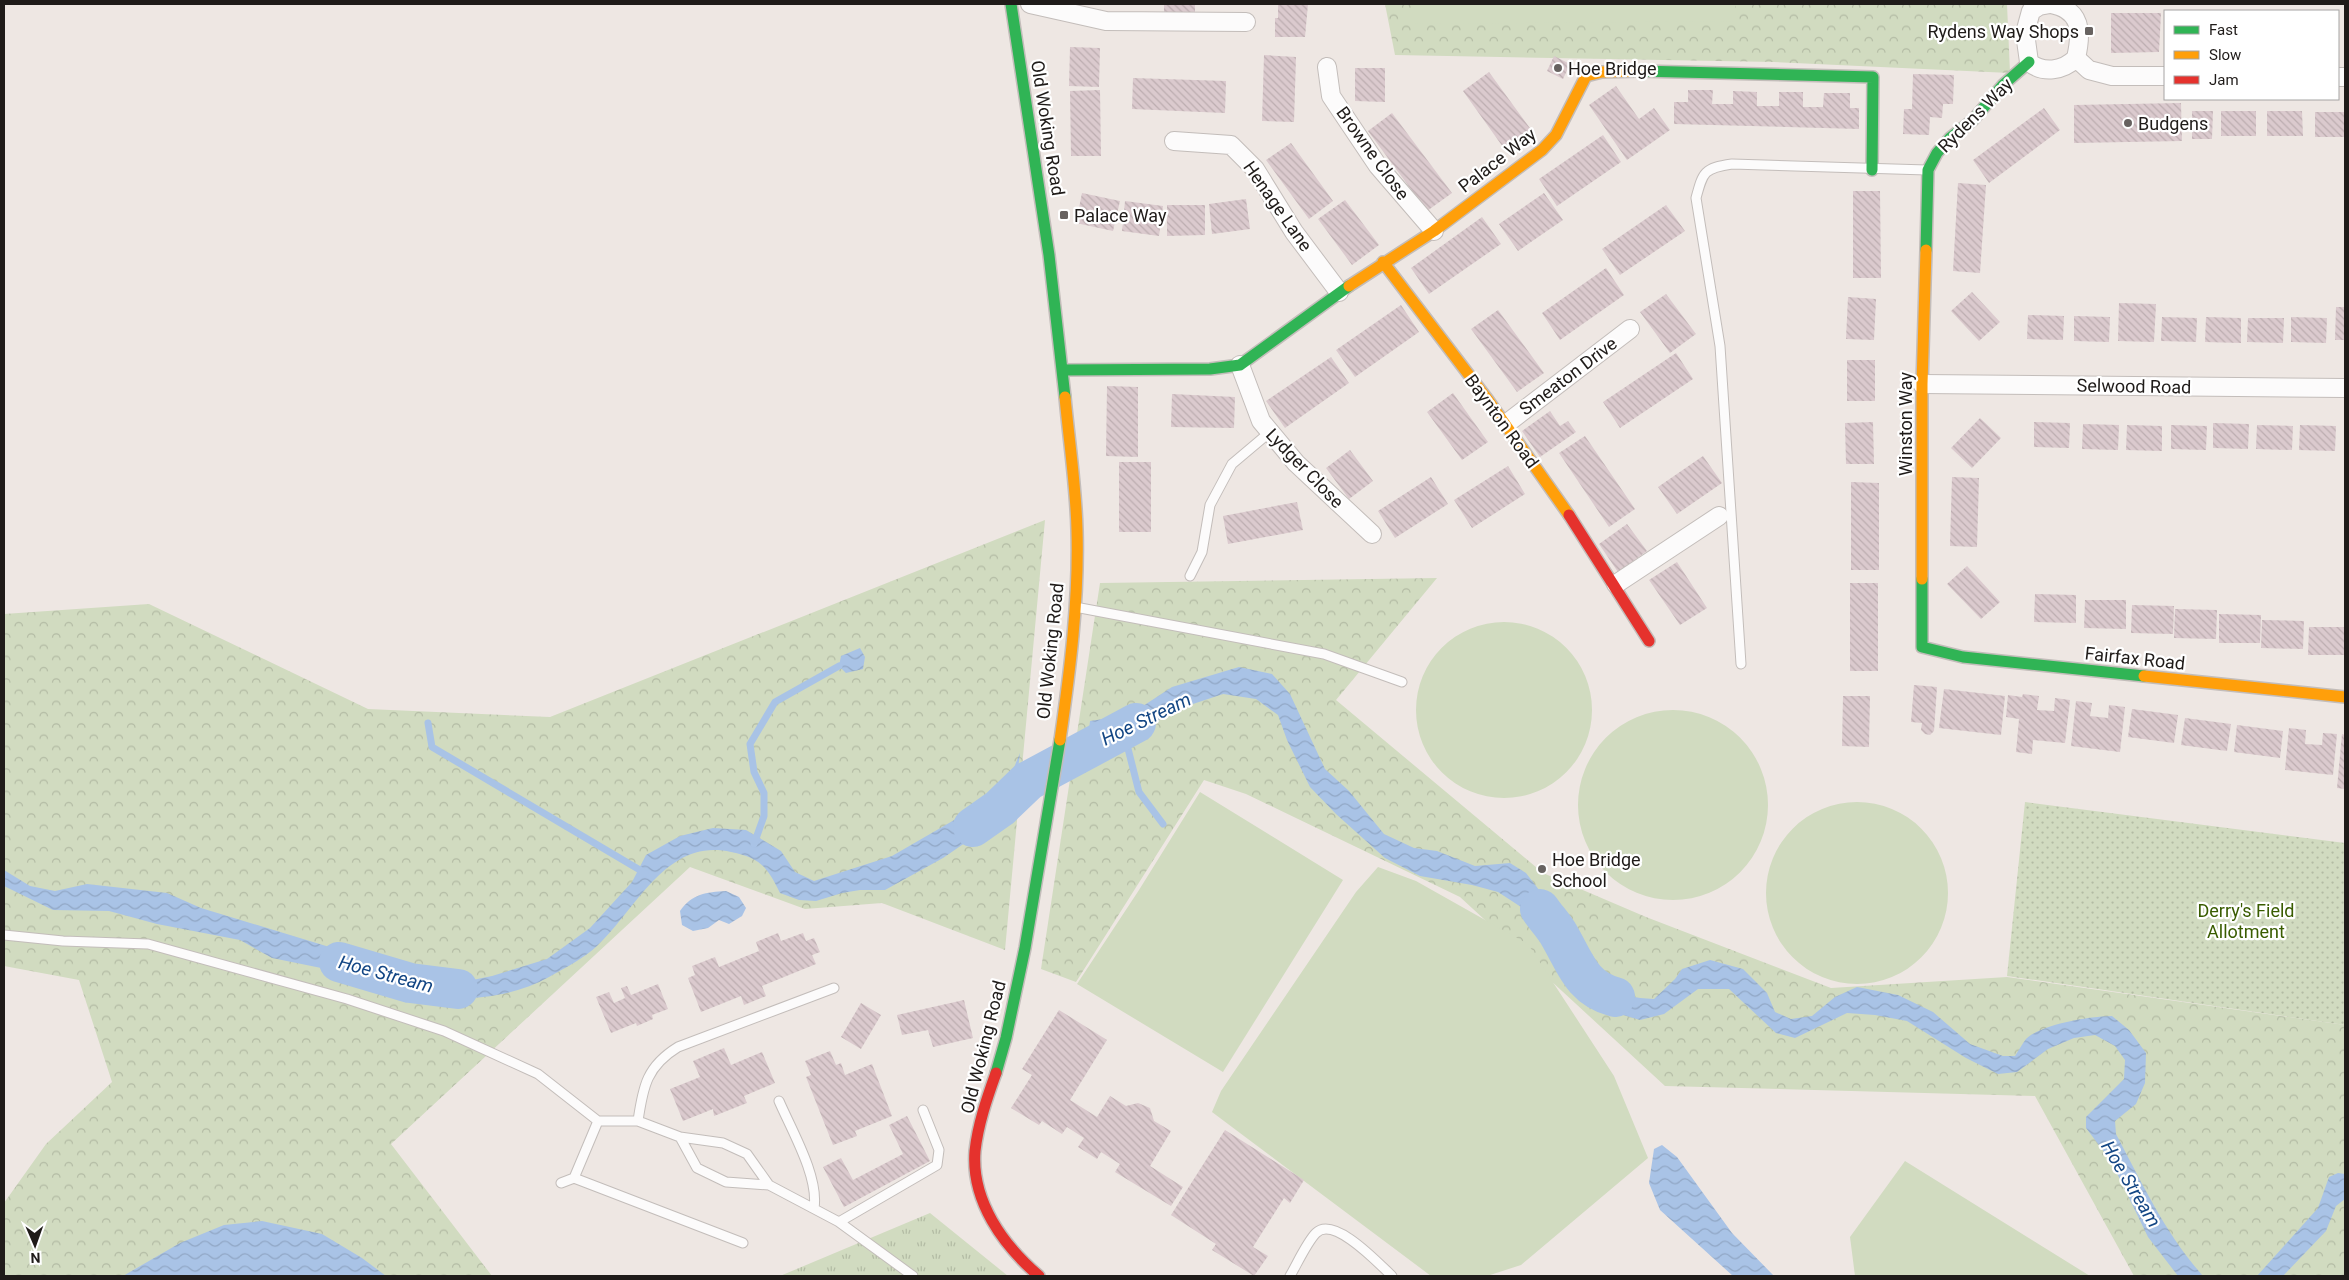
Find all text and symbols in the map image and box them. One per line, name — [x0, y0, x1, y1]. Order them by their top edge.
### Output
legend — [2164, 10, 2339, 100]
place label: Rydens Way Shops — [1928, 21, 2079, 42]
text: Fast — [2209, 21, 2238, 39]
marker: Rydens Way Shops — [2083, 25, 2095, 37]
text: Slow — [2209, 46, 2241, 64]
place label: Hoe Bridge — [1568, 58, 1657, 79]
street label: Old Woking Road — [1027, 59, 1069, 197]
marker: Hoe Bridge — [1552, 62, 1564, 74]
text: Jam — [2209, 71, 2239, 89]
street label: Rydens Way — [1933, 73, 2017, 157]
street label: Browne Close — [1332, 102, 1414, 204]
place label: Budgens — [2138, 113, 2208, 134]
marker: Budgens — [2122, 117, 2134, 129]
street label: Palace Way — [1454, 123, 1540, 197]
street label: Henage Lane — [1239, 157, 1317, 255]
place label: Palace Way — [1074, 205, 1167, 226]
marker: Palace Way — [1058, 209, 1070, 221]
street label: Smeaton Drive — [1515, 333, 1621, 419]
street label: Baynton Road — [1461, 370, 1543, 472]
street label: Winston Way — [1895, 372, 1916, 476]
street label: Selwood Road — [2077, 375, 2191, 397]
street label: Lydger Close — [1262, 424, 1348, 512]
street label: Old Woking Road — [1032, 582, 1068, 720]
street label: Fairfax Road — [2084, 642, 2186, 674]
water label: Hoe Stream — [1097, 687, 1195, 751]
place label: Hoe Bridge School — [1552, 849, 1641, 891]
marker: Hoe Bridge School — [1536, 863, 1548, 875]
park label: Derry's Field Allotment — [2198, 900, 2294, 942]
water label: Hoe Stream — [336, 950, 436, 998]
street label: Old Woking Road — [956, 978, 1010, 1116]
water label: Hoe Stream — [2096, 1136, 2166, 1232]
north arrow — [10, 1220, 60, 1270]
text: N — [30, 1250, 41, 1266]

